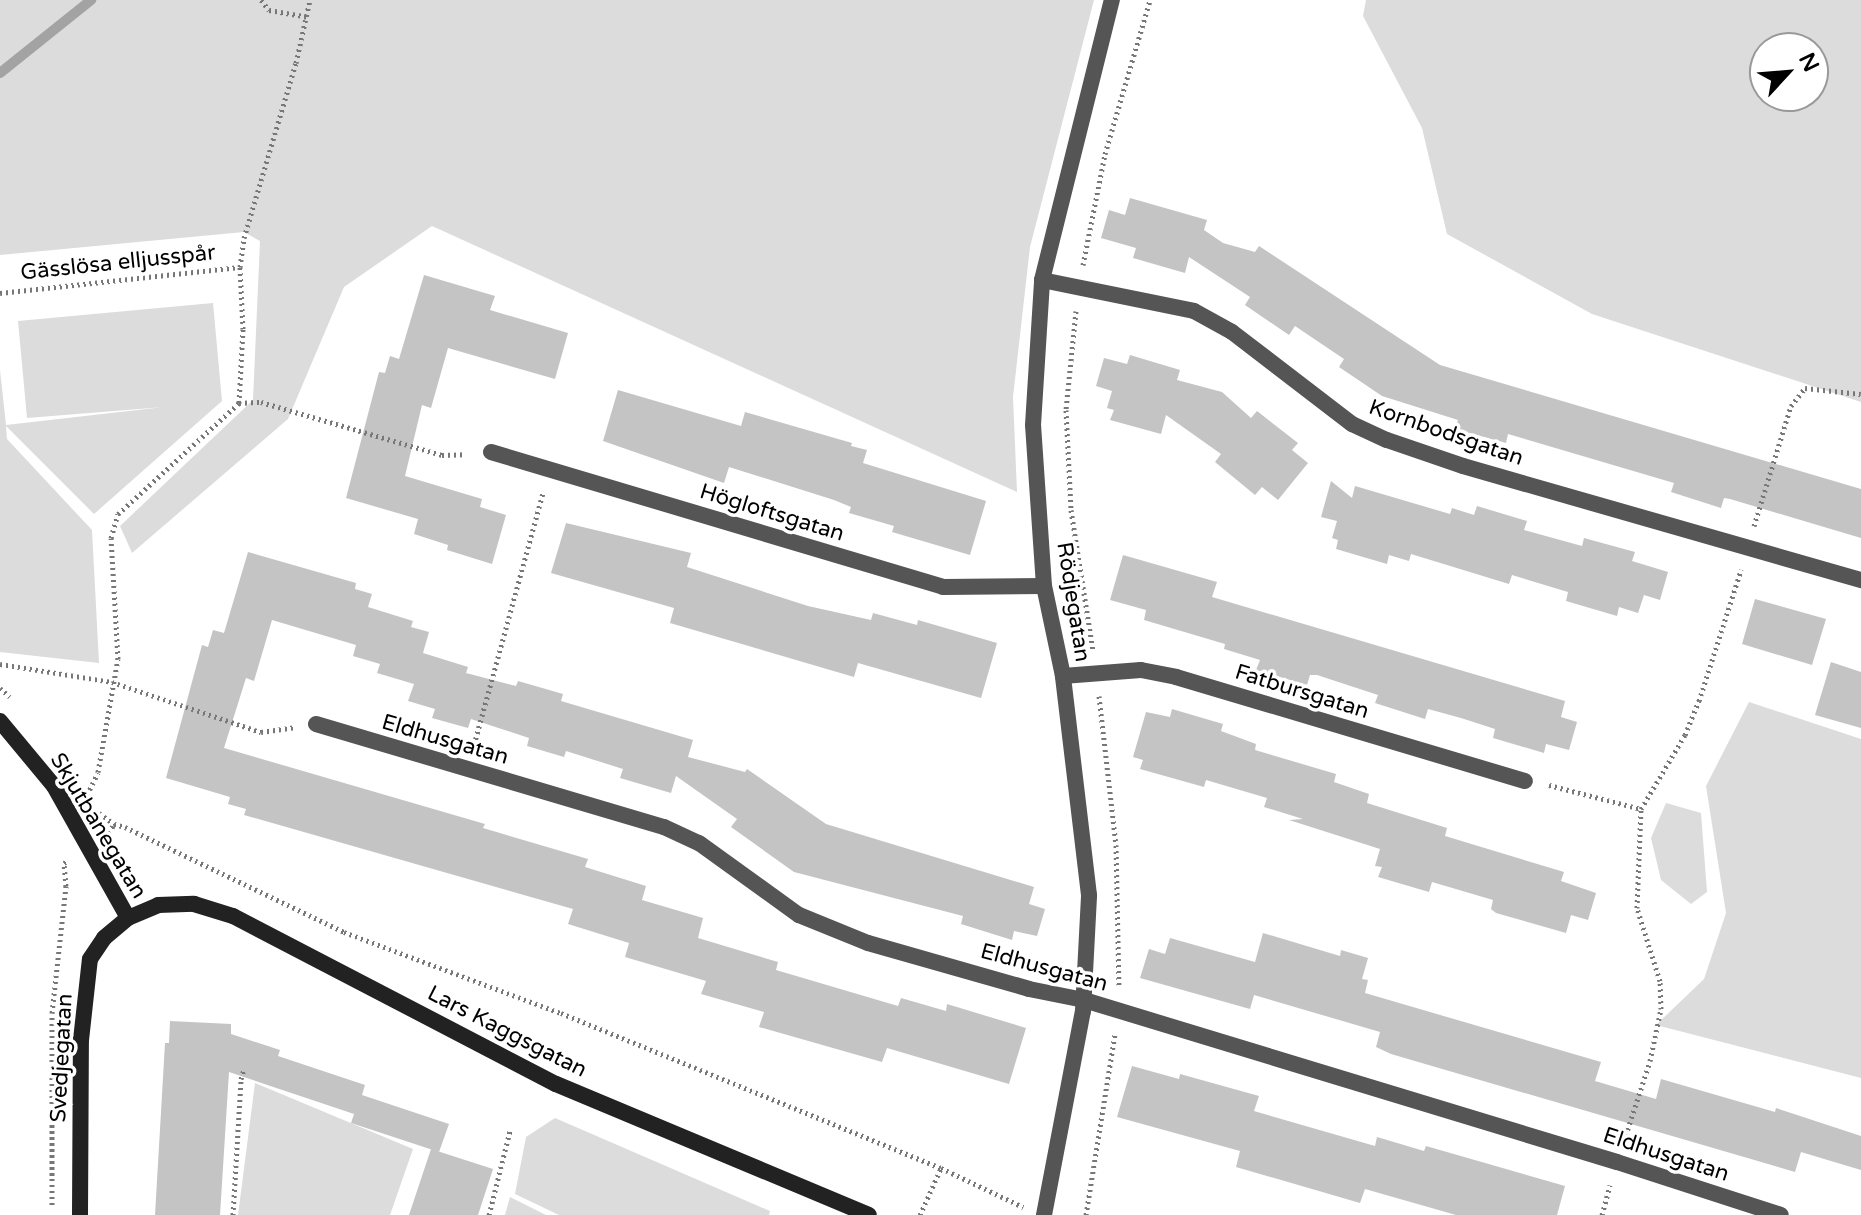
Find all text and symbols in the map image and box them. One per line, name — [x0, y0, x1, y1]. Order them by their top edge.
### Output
north arrow — [1749, 32, 1829, 112]
text: N — [1793, 49, 1824, 76]
street label: Gässlösa elljusspår — [19, 240, 217, 286]
street label: Kornbodsgatan — [1365, 394, 1527, 472]
street label: Högloftsgatan — [697, 479, 847, 547]
street label: Rödjegatan — [1050, 540, 1096, 664]
street label: Fatbursgatan — [1232, 659, 1372, 725]
street label: Eldhusgatan — [378, 709, 512, 771]
street label: Skjutbanegatan — [44, 748, 152, 904]
street label: Eldhusgatan — [977, 938, 1111, 998]
street label: Lars Kaggsgatan — [423, 980, 591, 1084]
street label: Svedjegatan — [45, 993, 79, 1123]
street label: Eldhusgatan — [1600, 1122, 1732, 1188]

